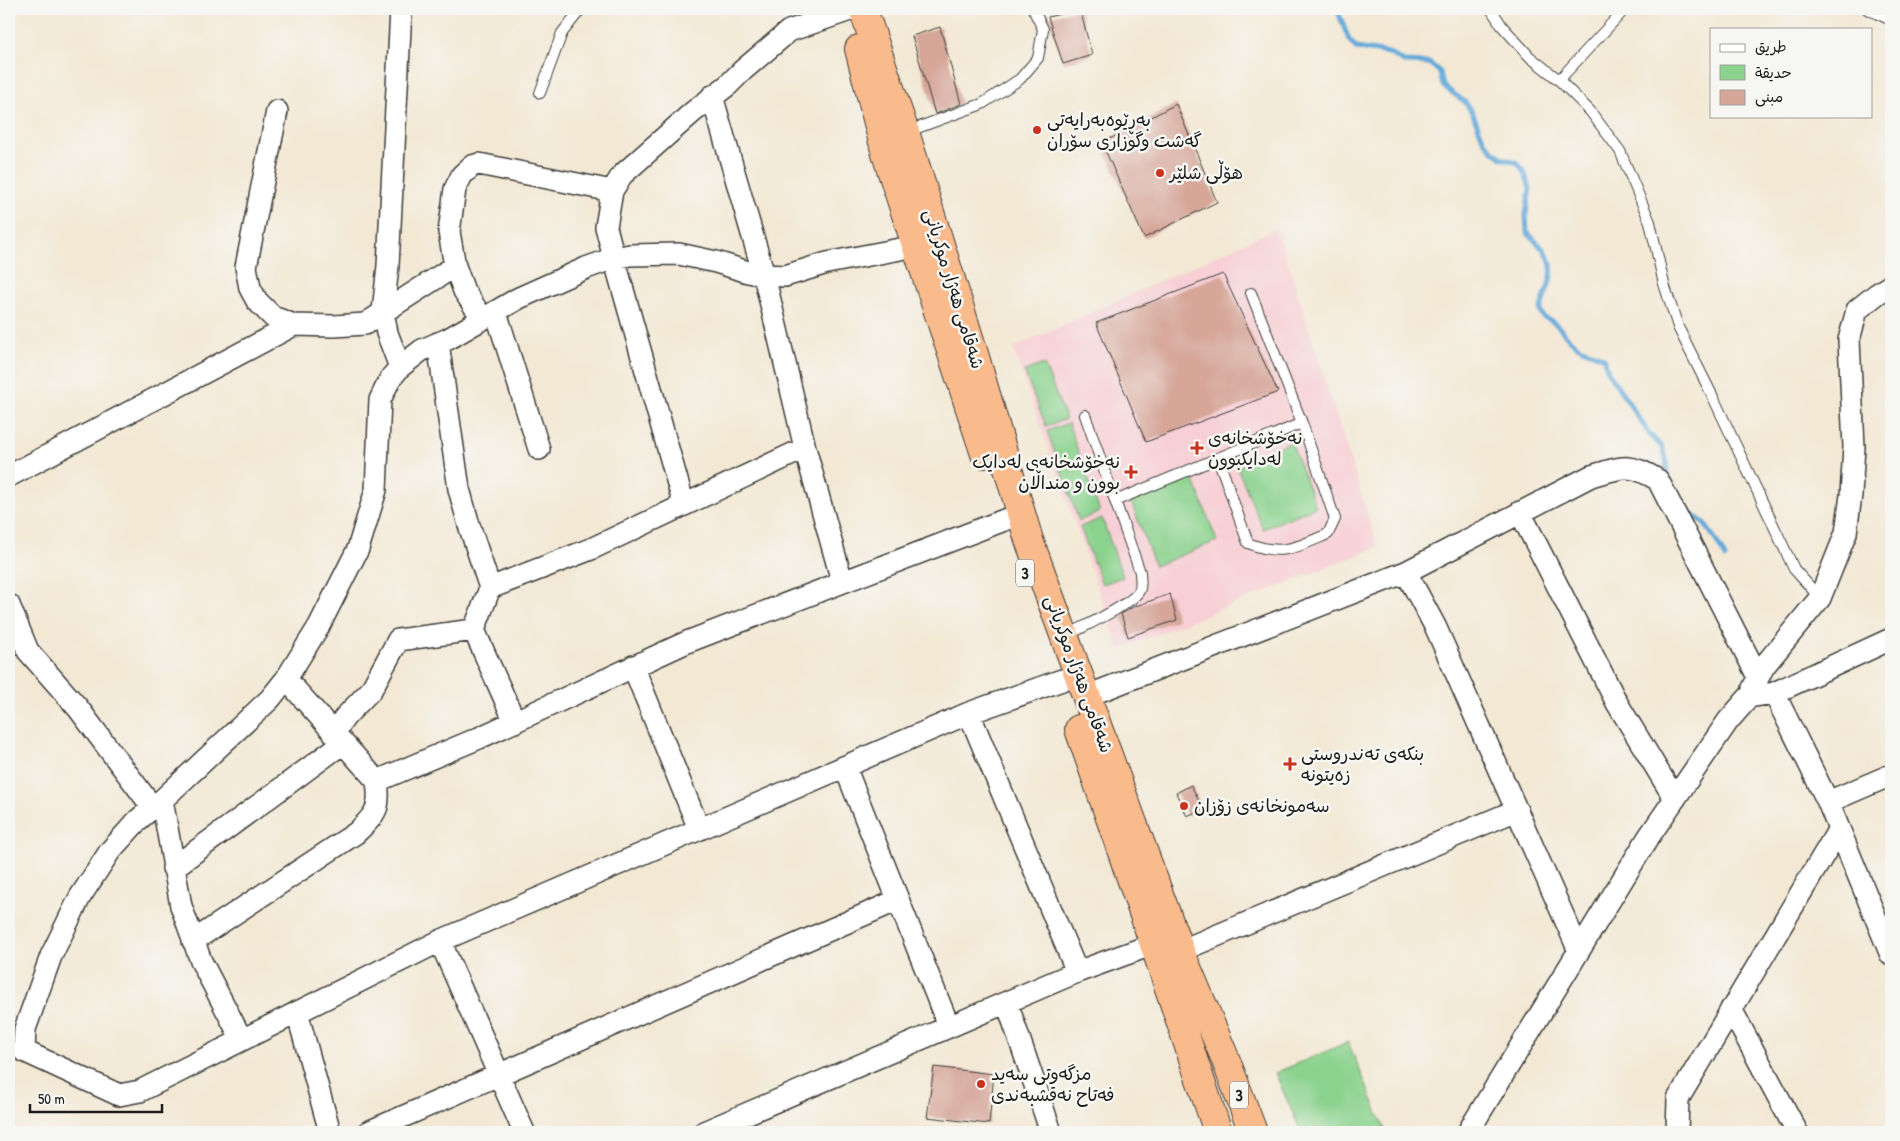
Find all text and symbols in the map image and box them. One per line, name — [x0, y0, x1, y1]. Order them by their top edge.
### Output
legend — [1710, 28, 1872, 118]
text: طريق — [1755, 36, 1787, 57]
text: حديقة — [1755, 62, 1792, 83]
text: مبنى — [1755, 86, 1783, 107]
place label: بەڕێوەبەرایەتی گەشت وگوزاری سۆران — [1047, 107, 1202, 153]
marker: بەڕێوەبەرایەتی گەشت وگوزاری سۆران — [1031, 124, 1043, 136]
place label: هۆڵی شلێر — [1168, 160, 1243, 185]
marker: هۆڵی شلێر — [1154, 167, 1166, 179]
street label: شەقامی ھەژار موکریانی — [918, 206, 991, 372]
place label: نەخۆشخانەی لەدایکبوون — [1208, 425, 1302, 471]
marker: نەخۆشخانەی لەدایکبوون — [1190, 441, 1204, 455]
place label: نەخۆشخانەی لەدایک بوون و منداڵان — [972, 449, 1120, 495]
marker: نەخۆشخانەی لەدایک بوون و منداڵان — [1124, 465, 1138, 479]
road number: 3 — [1016, 560, 1034, 586]
street label: شەقامی ھەژار موکریانی — [1039, 592, 1120, 756]
place label: بنکەی تەندروستی زەیتونە — [1301, 741, 1424, 787]
marker: بنکەی تەندروستی زەیتونە — [1283, 757, 1297, 771]
place label: سەمونخانەی زۆزان — [1194, 793, 1330, 818]
marker: سەمونخانەی زۆزان — [1178, 800, 1190, 812]
place label: مزگەوتی سەید فەتاح نەقشبەندی — [991, 1061, 1114, 1107]
marker: مزگەوتی سەید فەتاح نەقشبەندی — [975, 1078, 987, 1090]
scale bar — [30, 1081, 162, 1113]
road number: 3 — [1230, 1082, 1248, 1108]
text: 50 m — [38, 1088, 65, 1109]

